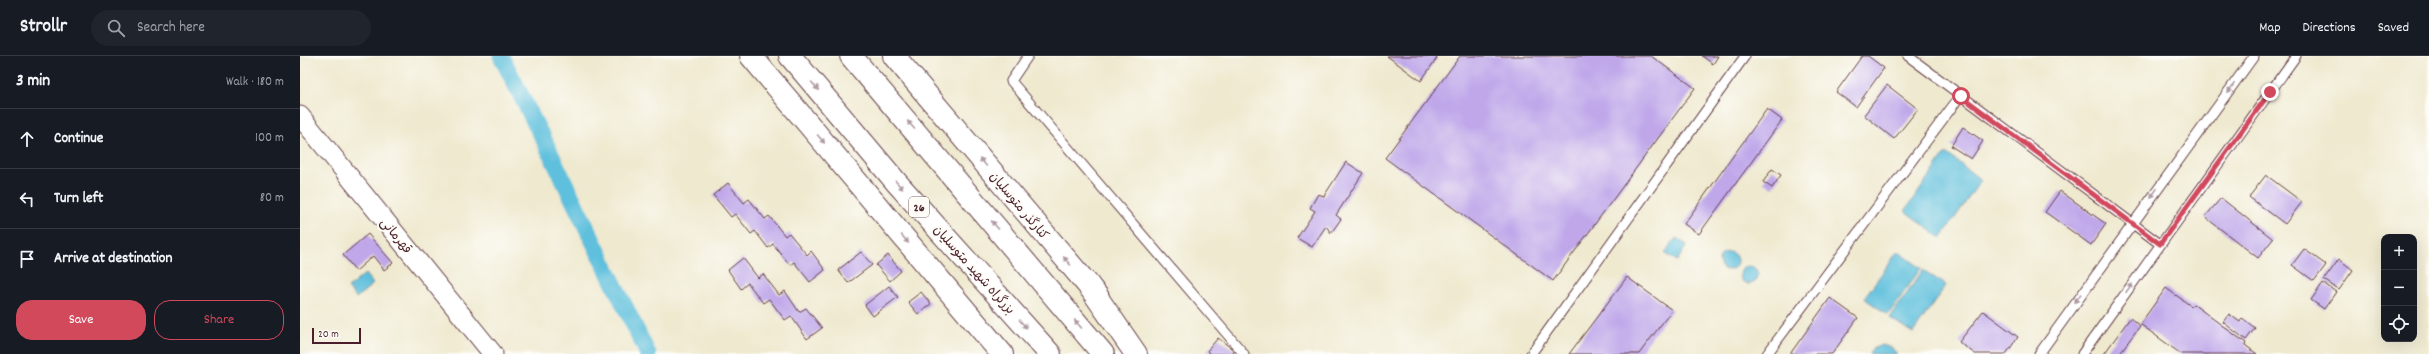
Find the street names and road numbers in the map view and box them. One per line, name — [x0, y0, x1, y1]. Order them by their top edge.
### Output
street label: کنارگذر متوسلیان — [984, 169, 1052, 245]
road number: 26 — [909, 197, 929, 217]
street label: قهرمانی — [375, 214, 416, 259]
street label: بزرگراه شهید متوسلیان — [928, 222, 1019, 320]

